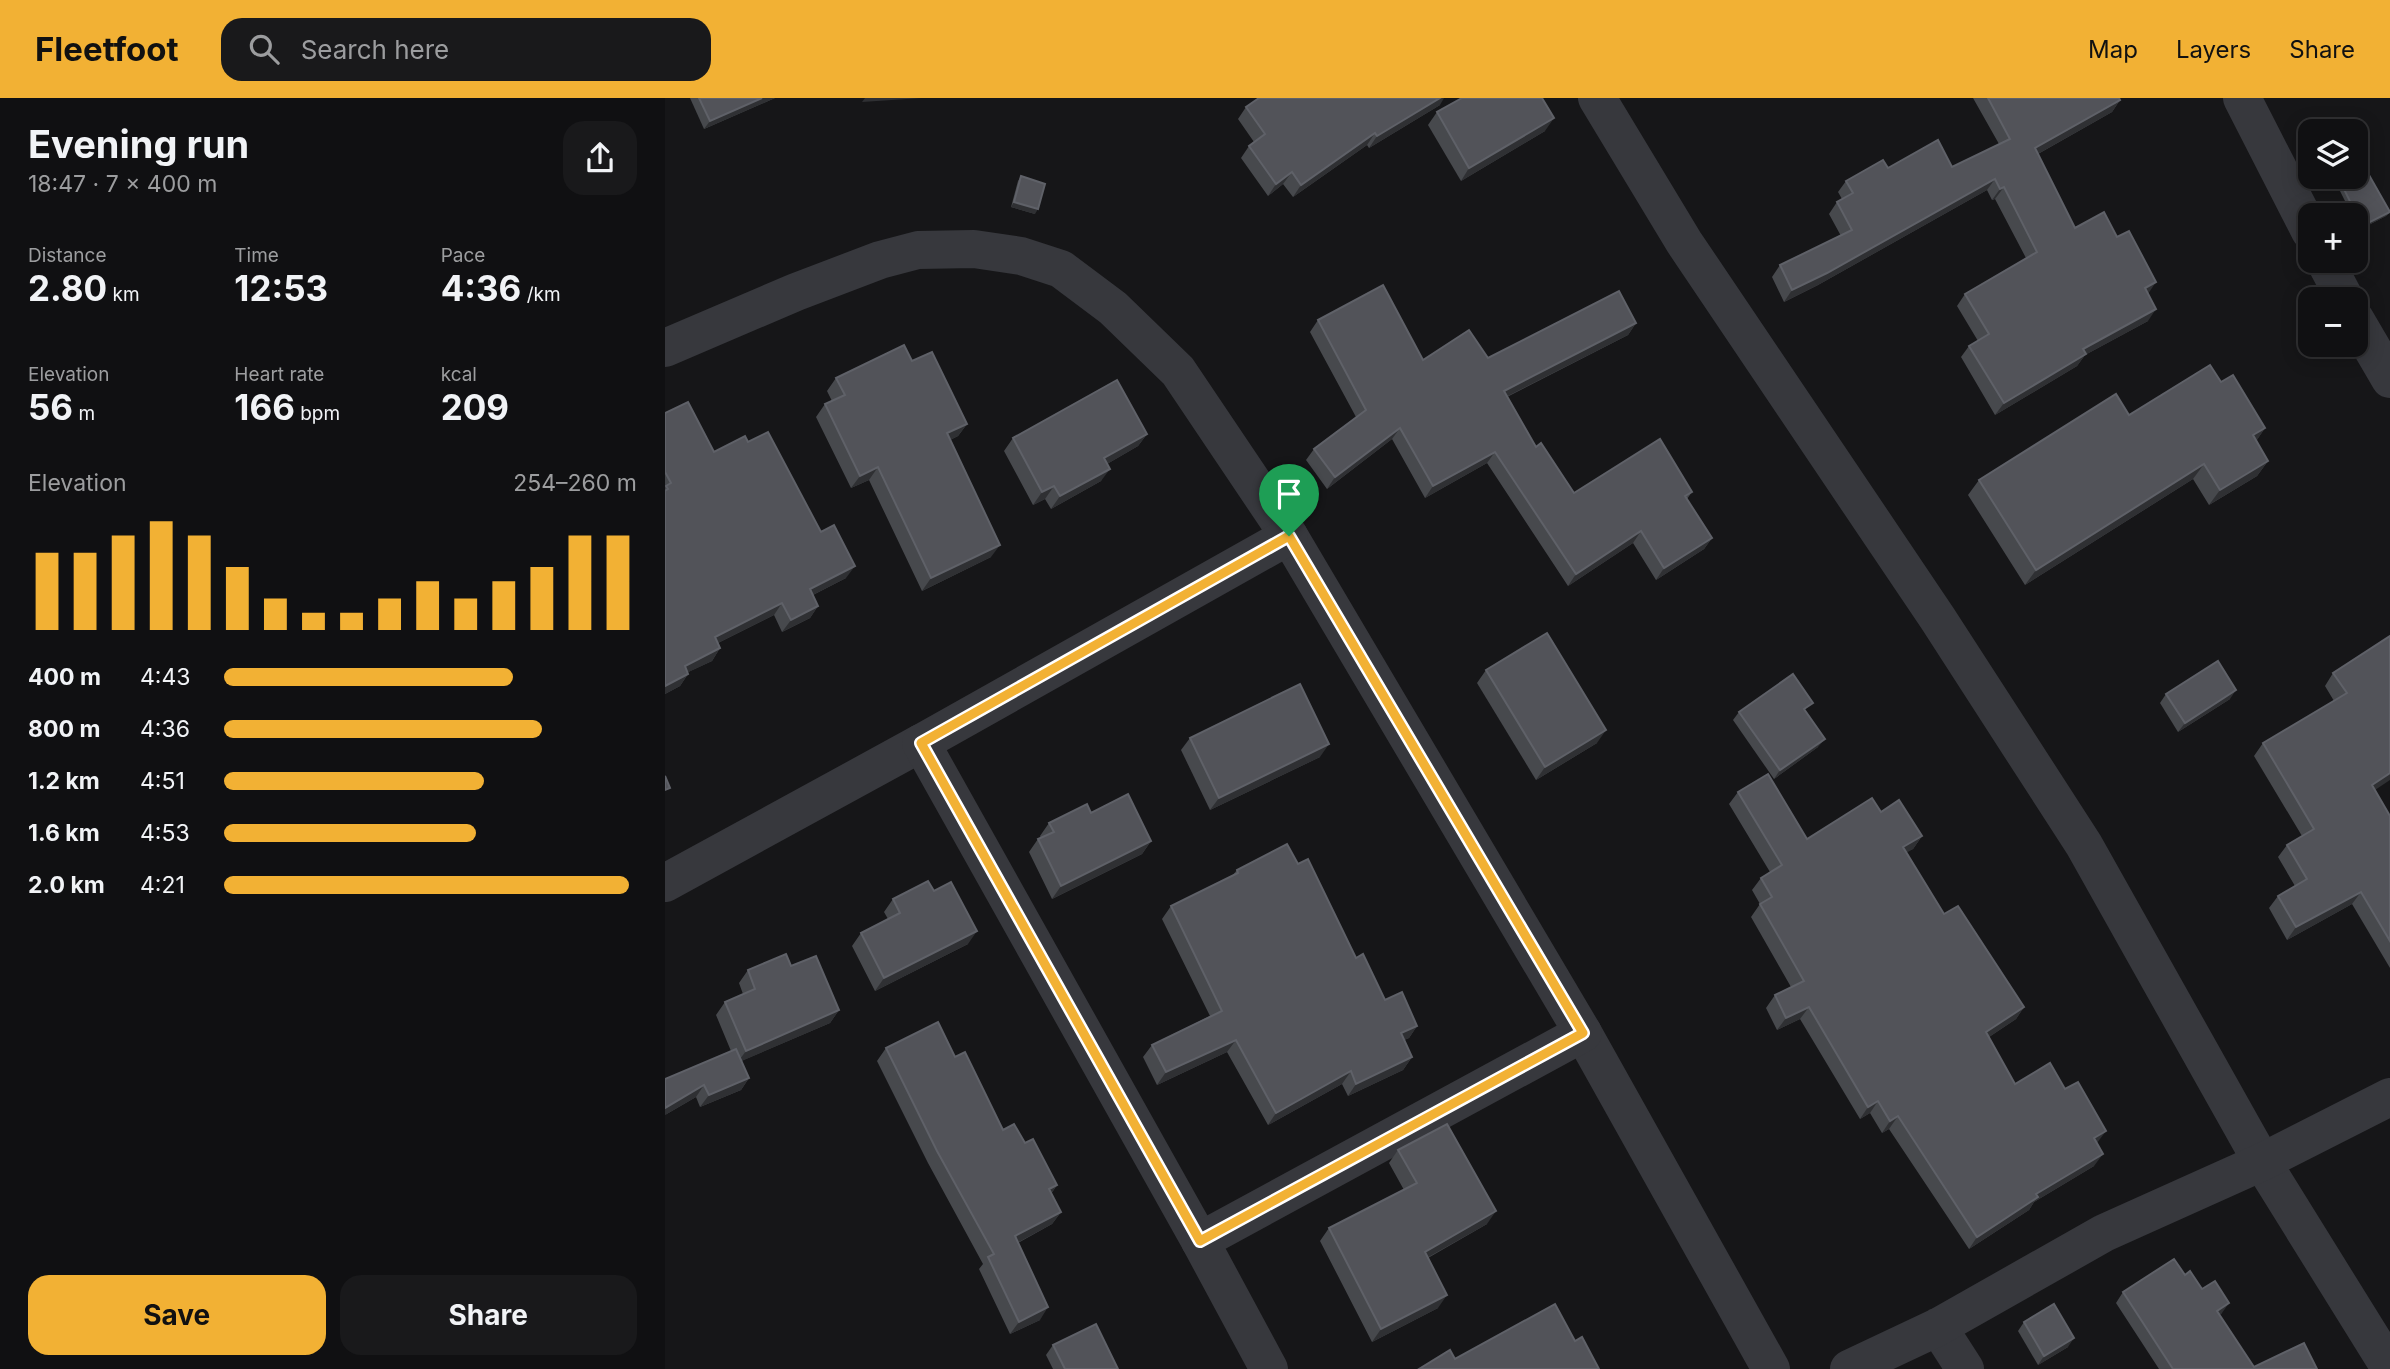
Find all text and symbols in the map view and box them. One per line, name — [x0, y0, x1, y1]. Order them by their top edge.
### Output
search box — [221, 18, 711, 81]
text: Fleetfoot — [35, 29, 179, 69]
icon: search — [245, 30, 283, 68]
text: Search here — [301, 34, 449, 65]
text: Map — [2088, 35, 2138, 64]
text: Layers — [2176, 35, 2251, 64]
text: Share — [2289, 35, 2355, 64]
map controls — [2298, 119, 2368, 357]
button: layers — [2298, 119, 2368, 189]
text: Evening run — [28, 121, 249, 167]
button: share — [563, 121, 637, 195]
text: 18:47 · 7 × 400 m — [28, 170, 217, 198]
button: + — [2298, 203, 2368, 273]
text: Distance — [28, 244, 106, 267]
text: Time — [234, 244, 279, 267]
text: Pace — [441, 244, 485, 267]
text: 2.80 — [28, 267, 107, 309]
text: 12:53 — [234, 267, 328, 309]
text: 4:36 — [441, 267, 521, 309]
text: km — [107, 283, 140, 306]
text: /km — [521, 283, 561, 306]
button: − — [2298, 287, 2368, 357]
text: Elevation — [28, 363, 109, 386]
text: Heart rate — [234, 363, 324, 386]
text: kcal — [441, 363, 477, 386]
text: 56 — [28, 386, 73, 428]
text: 166 — [234, 386, 295, 428]
text: 209 — [441, 386, 509, 428]
text: m — [73, 402, 95, 425]
text: bpm — [295, 402, 340, 425]
pin — [1259, 464, 1319, 536]
text: Elevation — [28, 469, 127, 497]
text: 254–260 m — [513, 469, 637, 497]
icon: arrive — [1270, 475, 1308, 513]
text: 400 m — [28, 663, 101, 691]
text: 4:43 — [140, 663, 191, 691]
text: 800 m — [28, 715, 100, 743]
text: 4:36 — [140, 715, 190, 743]
text: 1.2 km — [28, 767, 100, 795]
text: 4:51 — [140, 767, 185, 795]
text: 1.6 km — [28, 819, 100, 847]
text: 4:53 — [140, 819, 190, 847]
text: 2.0 km — [28, 871, 105, 899]
text: 4:21 — [140, 871, 185, 899]
button: Save — [28, 1275, 326, 1355]
button: Share — [340, 1275, 637, 1355]

